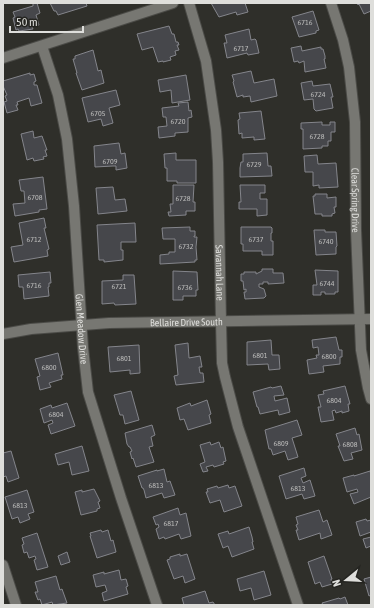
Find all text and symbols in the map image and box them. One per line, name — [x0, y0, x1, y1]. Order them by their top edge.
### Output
scale bar — [10, 8, 83, 34]
text: 50 m — [16, 15, 38, 29]
house number: 6716 — [297, 18, 313, 27]
house number: 6717 — [233, 44, 249, 53]
house number: 6724 — [310, 90, 326, 99]
house number: 6705 — [90, 109, 106, 118]
house number: 6720 — [170, 117, 186, 126]
house number: 6728 — [309, 132, 325, 141]
house number: 6709 — [102, 157, 118, 166]
house number: 6729 — [246, 160, 262, 169]
street label: Clear Spring Drive — [349, 168, 361, 233]
house number: 6708 — [27, 193, 43, 202]
house number: 6728 — [175, 194, 191, 203]
house number: 6712 — [26, 235, 42, 244]
house number: 6737 — [248, 235, 264, 244]
house number: 6740 — [318, 237, 334, 246]
house number: 6732 — [178, 242, 194, 251]
street label: Savannah Lane — [214, 245, 226, 301]
house number: 6744 — [319, 279, 335, 288]
house number: 6716 — [26, 281, 42, 290]
house number: 6721 — [111, 282, 127, 291]
house number: 6736 — [177, 283, 193, 292]
street label: Glen Meadow Drive — [74, 293, 90, 365]
street label: Bellaire Drive South — [150, 316, 223, 328]
house number: 6801 — [252, 351, 268, 360]
house number: 6800 — [321, 352, 337, 361]
house number: 6801 — [116, 354, 132, 363]
house number: 6800 — [41, 363, 57, 372]
house number: 6804 — [326, 396, 342, 405]
house number: 6804 — [48, 410, 64, 419]
house number: 6809 — [273, 439, 289, 448]
house number: 6808 — [342, 440, 358, 449]
house number: 6813 — [148, 481, 164, 490]
house number: 6813 — [290, 484, 306, 493]
house number: 6813 — [12, 501, 28, 510]
house number: 6817 — [163, 519, 179, 528]
north arrow — [326, 560, 366, 600]
text: N — [330, 578, 343, 588]

